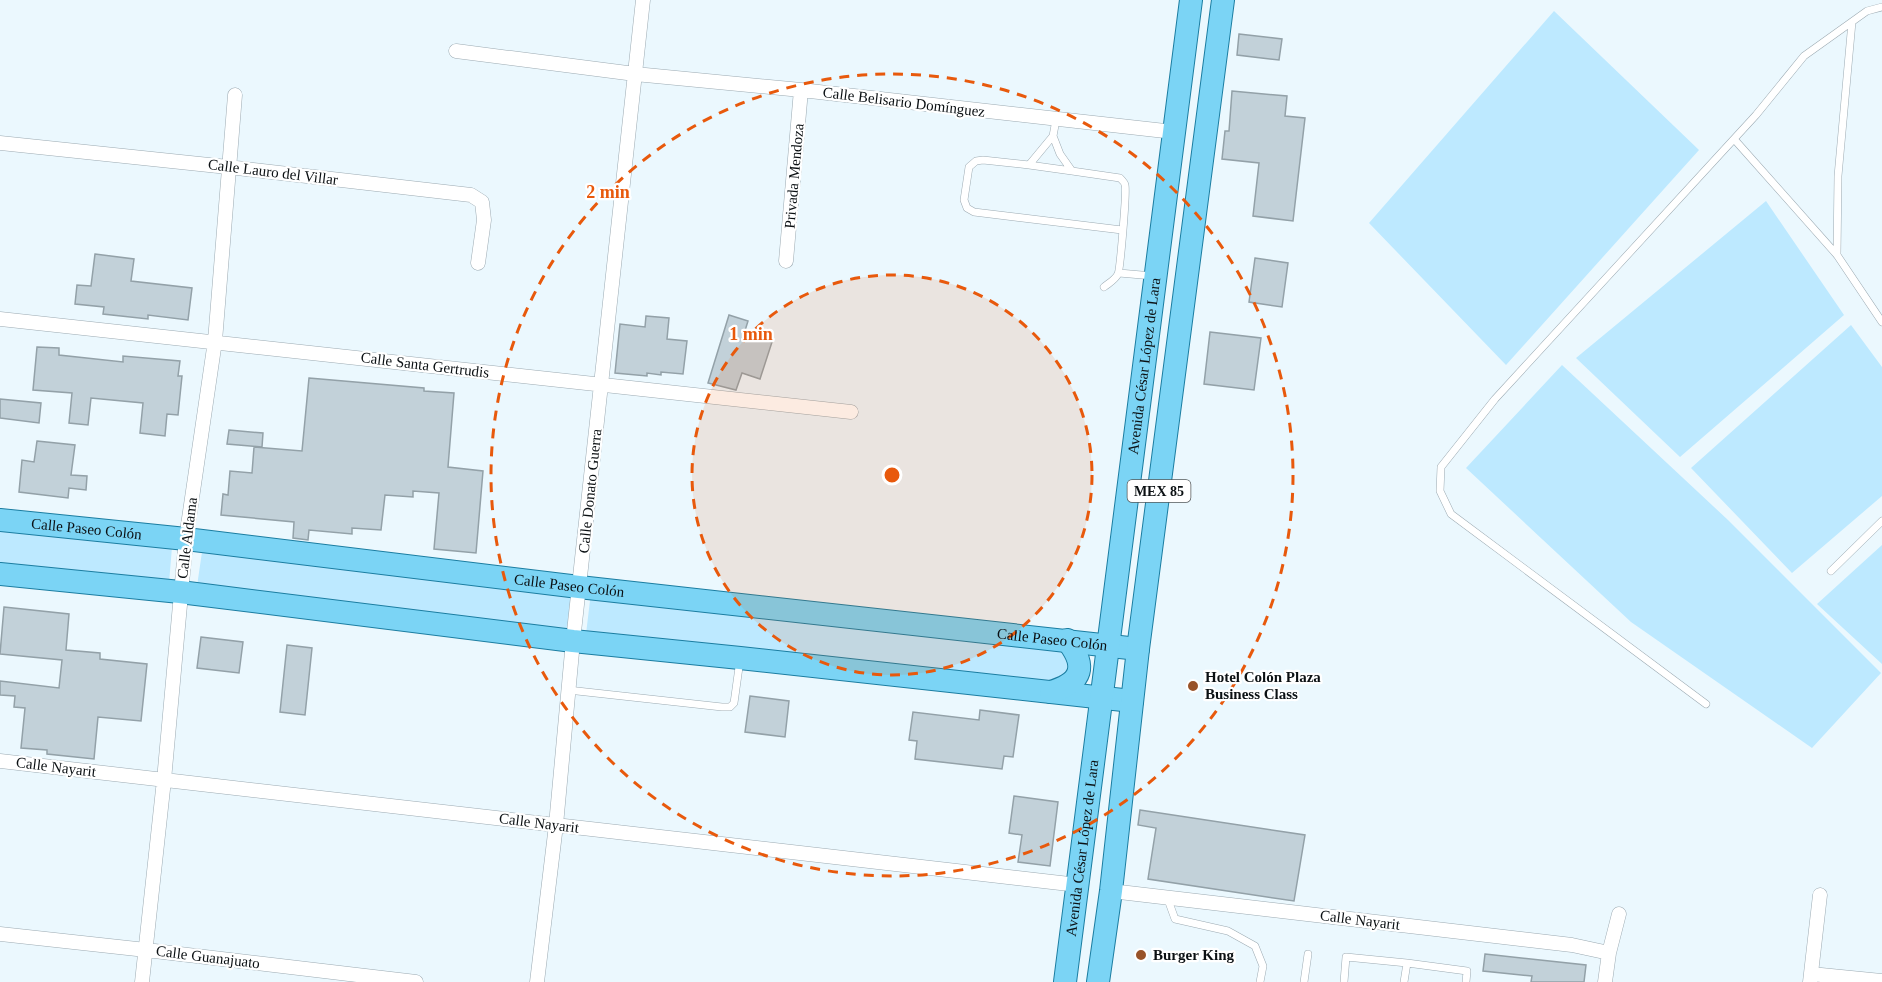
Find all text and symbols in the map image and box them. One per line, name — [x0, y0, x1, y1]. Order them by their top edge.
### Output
street label: Calle Belisario Domínguez — [822, 84, 986, 120]
street label: Privada Mendoza — [781, 122, 807, 229]
street label: Calle Lauro del Villar — [207, 156, 339, 188]
text: 2 min — [586, 182, 630, 202]
street label: Avenida César López de Lara — [1125, 276, 1163, 455]
text: 1 min — [729, 324, 773, 344]
street label: Calle Santa Gertrudis — [360, 349, 490, 381]
street label: Calle Donato Guerra — [576, 428, 605, 554]
centre of rings — [882, 465, 902, 485]
road number: MEX 85 — [1128, 480, 1190, 502]
street label: Calle Aldama — [174, 496, 200, 580]
street label: Calle Paseo Colón — [31, 515, 143, 542]
street label: Calle Paseo Colón — [513, 571, 626, 600]
street label: Calle Paseo Colón — [996, 625, 1109, 654]
place label: Hotel Colón Plaza Business Class — [1205, 669, 1321, 702]
marker: Hotel Colón Plaza Business Class — [1186, 679, 1200, 693]
street label: Calle Nayarit — [15, 754, 98, 780]
street label: Avenida César López de Lara — [1063, 758, 1101, 937]
street label: Calle Nayarit — [498, 810, 581, 836]
street label: Calle Nayarit — [1319, 907, 1402, 933]
street label: Calle Guanajuato — [155, 943, 261, 971]
place label: Burger King — [1153, 947, 1234, 963]
marker: Burger King — [1134, 948, 1148, 962]

